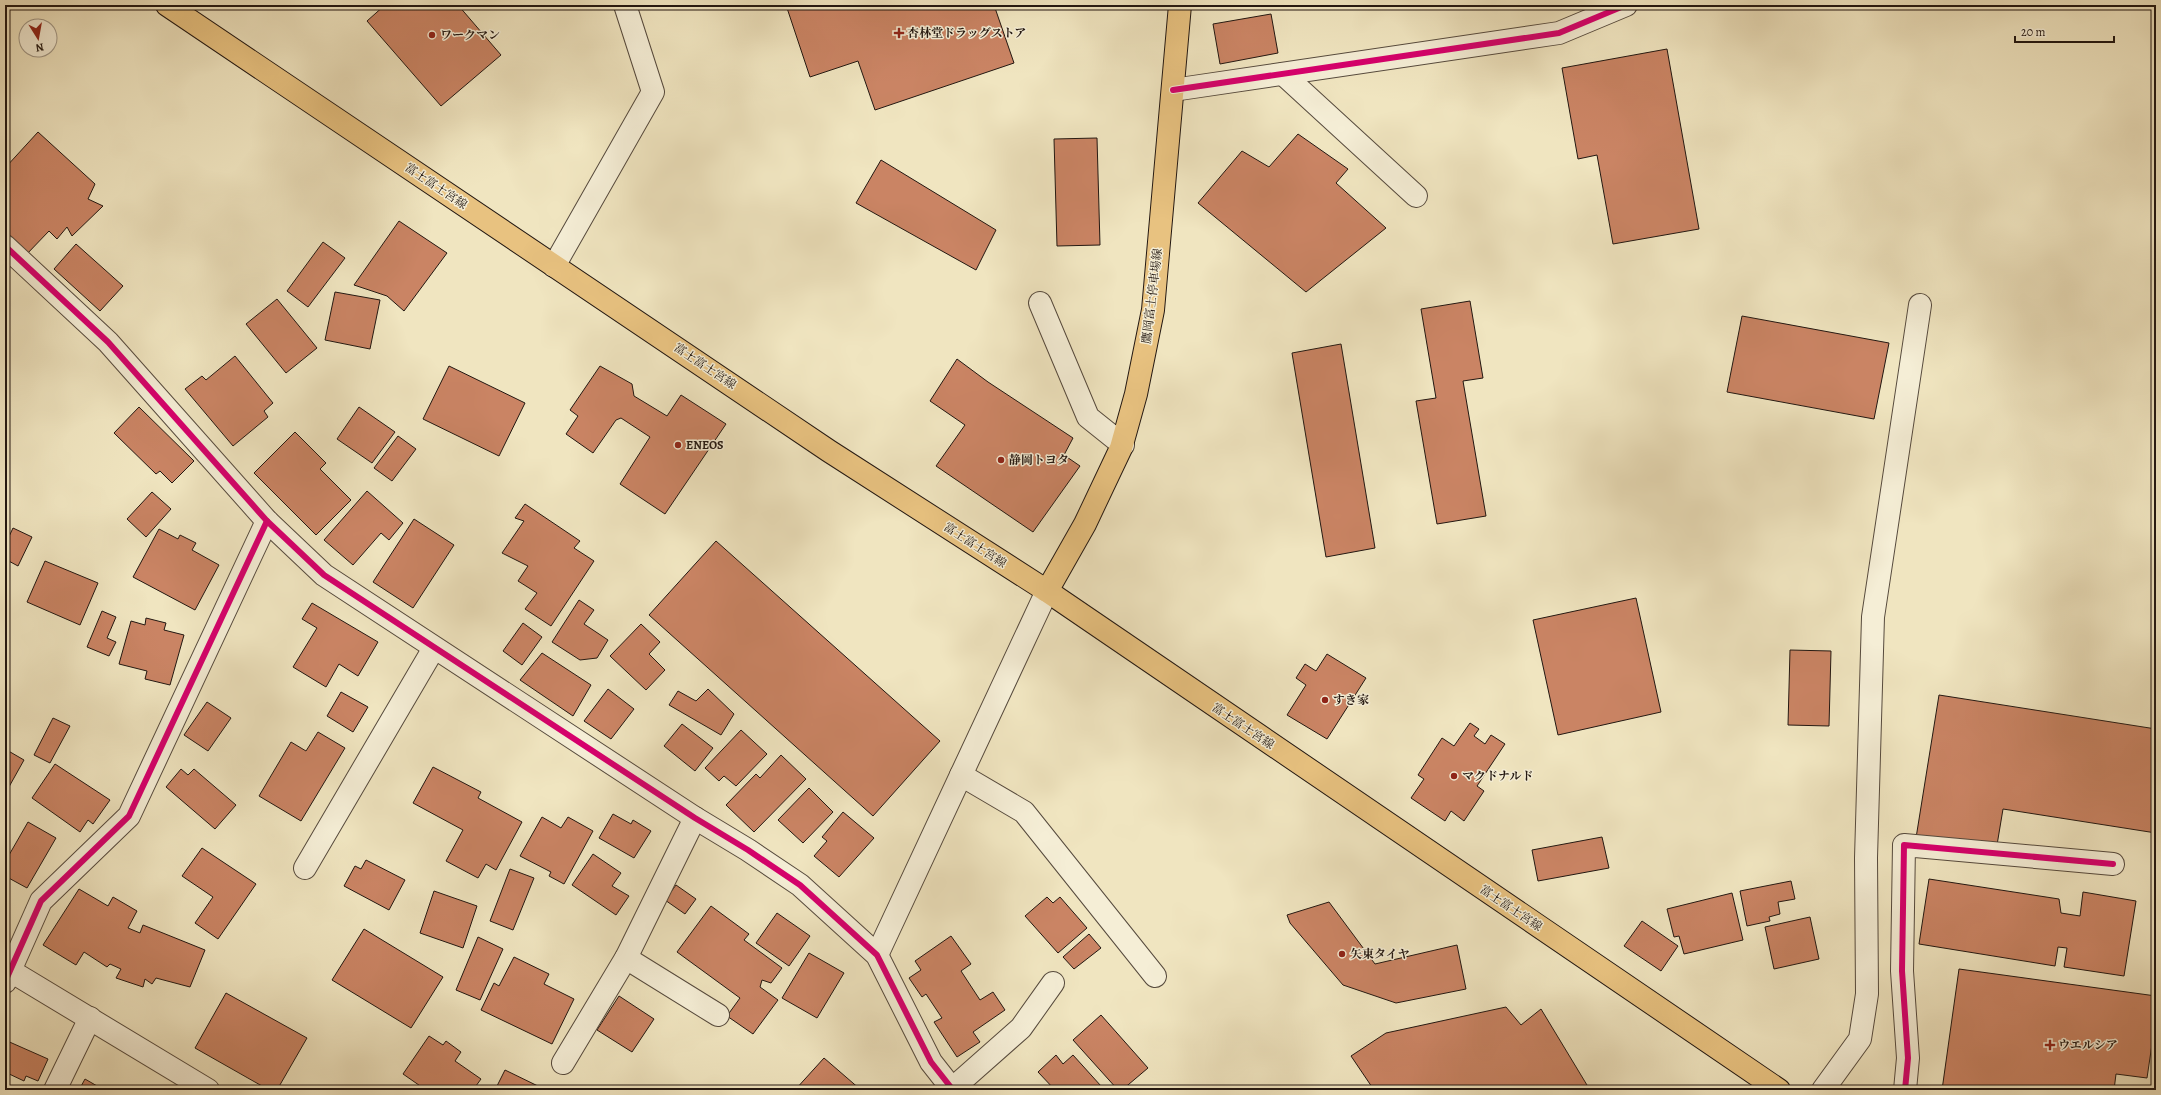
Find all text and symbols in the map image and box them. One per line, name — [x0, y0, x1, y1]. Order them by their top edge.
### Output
north arrow — [18, 18, 58, 58]
scale bar — [2015, 18, 2114, 44]
text: 20 m — [2021, 24, 2045, 40]
place label: 杏林堂ドラッグストア — [907, 25, 1026, 41]
place label: ワークマン — [440, 27, 500, 43]
marker: 杏林堂ドラッグストア — [894, 28, 904, 38]
marker: ワークマン — [427, 30, 437, 40]
text: N — [34, 39, 45, 55]
street label: 富士富士宮線 — [402, 159, 470, 213]
street label: 鷹岡富士停車場線 — [1138, 247, 1166, 345]
street label: 富士富士宮線 — [671, 339, 739, 393]
place label: ENEOS — [686, 437, 723, 453]
marker: ENEOS — [673, 440, 683, 450]
place label: 静岡トヨタ — [1009, 452, 1069, 468]
marker: 静岡トヨタ — [996, 455, 1006, 465]
street label: 富士富士宮線 — [940, 519, 1010, 571]
place label: すき家 — [1333, 692, 1369, 708]
marker: すき家 — [1320, 695, 1330, 705]
street label: 富士富士宮線 — [1209, 699, 1277, 753]
place label: マクドナルド — [1462, 768, 1533, 784]
marker: マクドナルド — [1449, 771, 1459, 781]
street label: 富士富士宮線 — [1477, 881, 1545, 935]
place label: 矢東タイヤ — [1350, 946, 1410, 962]
marker: 矢東タイヤ — [1337, 949, 1347, 959]
place label: ウエルシア — [2058, 1037, 2118, 1053]
marker: ウエルシア — [2045, 1040, 2055, 1050]

